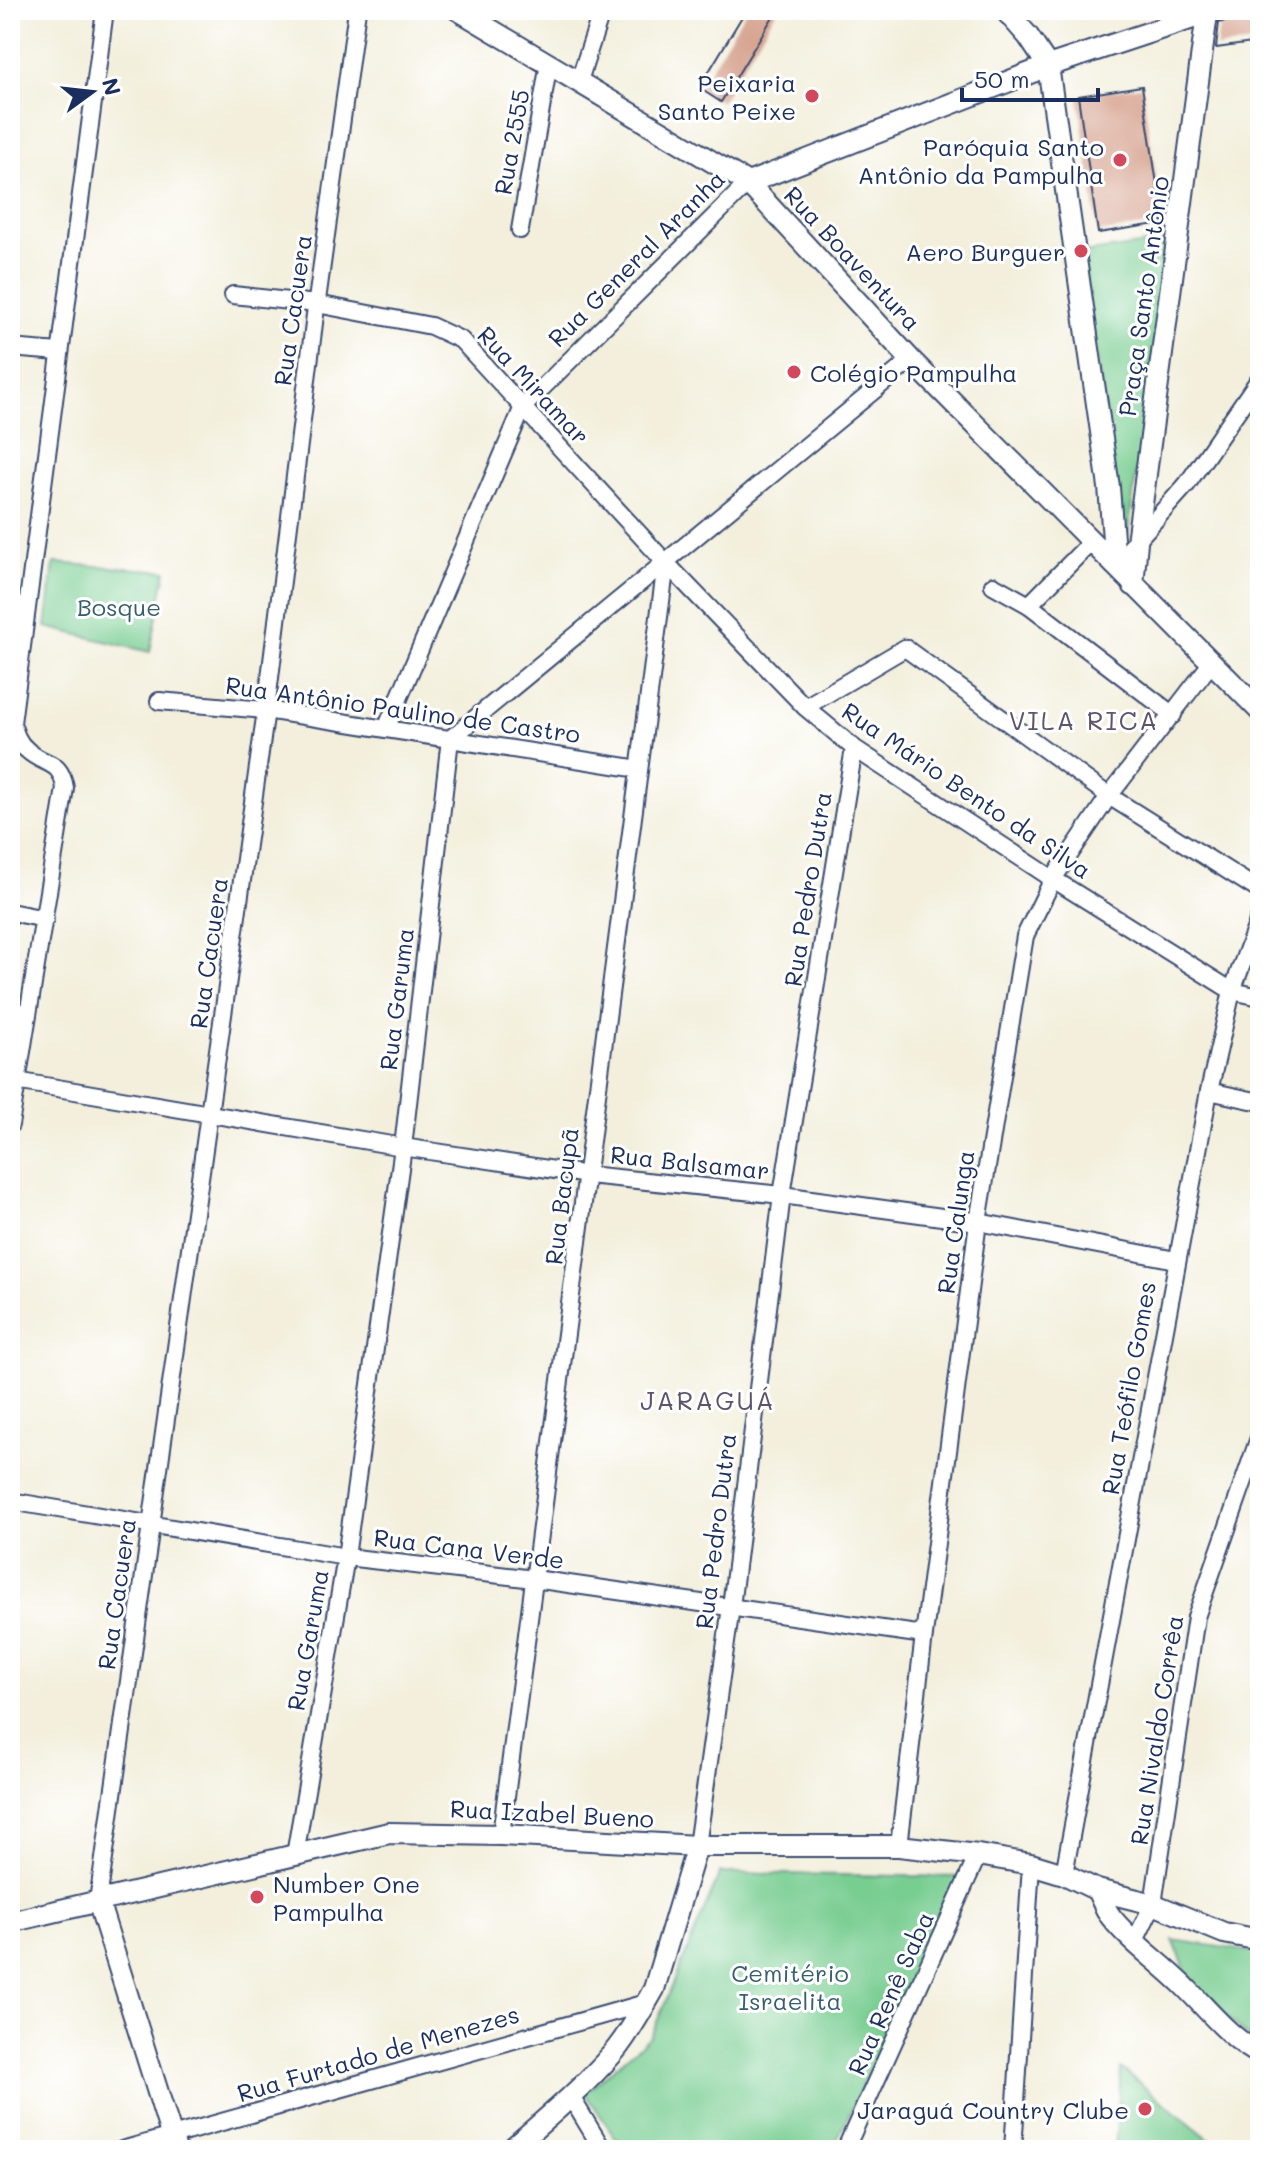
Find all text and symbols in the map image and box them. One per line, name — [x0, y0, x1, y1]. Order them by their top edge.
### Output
north arrow — [52, 52, 132, 132]
scale bar — [962, 52, 1098, 102]
text: 50 m — [974, 63, 1030, 94]
place label: Peixaria Santo Peixe — [658, 67, 796, 126]
text: N — [96, 75, 128, 99]
street label: Rua 2555 — [486, 87, 536, 197]
marker: Peixaria Santo Peixe — [803, 87, 821, 105]
place label: Paróquia Santo Antônio da Pampulha — [858, 131, 1104, 190]
marker: Paróquia Santo Antônio da Pampulha — [1111, 151, 1129, 169]
street label: Rua General Aranha — [541, 163, 731, 353]
street label: Praça Santo Antônio — [1111, 174, 1175, 418]
street label: Rua Boaventura — [778, 179, 928, 337]
street label: Rua Cacuera — [266, 232, 318, 388]
place label: Aero Burguer — [906, 236, 1065, 267]
marker: Aero Burguer — [1072, 242, 1090, 260]
street label: Rua Miramar — [471, 319, 597, 451]
place label: Colégio Pampulha — [810, 357, 1017, 388]
marker: Colégio Pampulha — [785, 363, 803, 381]
park label: Bosque — [77, 591, 161, 622]
street label: Rua Antônio Paulino de Castro — [224, 669, 582, 749]
street label: Rua Mário Bento da Silva — [836, 695, 1098, 885]
district label: VILA RICA — [1009, 703, 1159, 737]
street label: Rua Pedro Dutra — [776, 789, 838, 989]
street label: Rua Cacuera — [182, 875, 234, 1031]
street label: Rua Garuma — [372, 926, 420, 1072]
street label: Rua Bacupã — [537, 1126, 585, 1266]
street label: Rua Balsamar — [609, 1138, 771, 1186]
street label: Rua Calunga — [930, 1148, 980, 1296]
street label: Rua Teófilo Gomes — [1094, 1279, 1162, 1497]
district label: JARAGUÁ — [640, 1383, 776, 1417]
street label: Rua Pedro Dutra — [688, 1431, 742, 1631]
street label: Rua Cacuera — [90, 1516, 142, 1672]
street label: Rua Cana Verde — [372, 1521, 566, 1575]
street label: Rua Garuma — [279, 1567, 335, 1713]
street label: Rua Nivaldo Corrêa — [1123, 1613, 1189, 1847]
street label: Rua Izabel Bueno — [449, 1792, 655, 1834]
place label: Number One Pampulha — [273, 1868, 420, 1927]
marker: Number One Pampulha — [248, 1888, 266, 1906]
street label: Rua Renê Saba — [840, 1906, 940, 2080]
park label: Cemitério Israelita — [731, 1957, 849, 2016]
street label: Rua Furtado de Menezes — [233, 1998, 523, 2108]
place label: Jaraguá Country Clube — [857, 2094, 1129, 2125]
marker: Jaraguá Country Clube — [1136, 2100, 1154, 2118]

